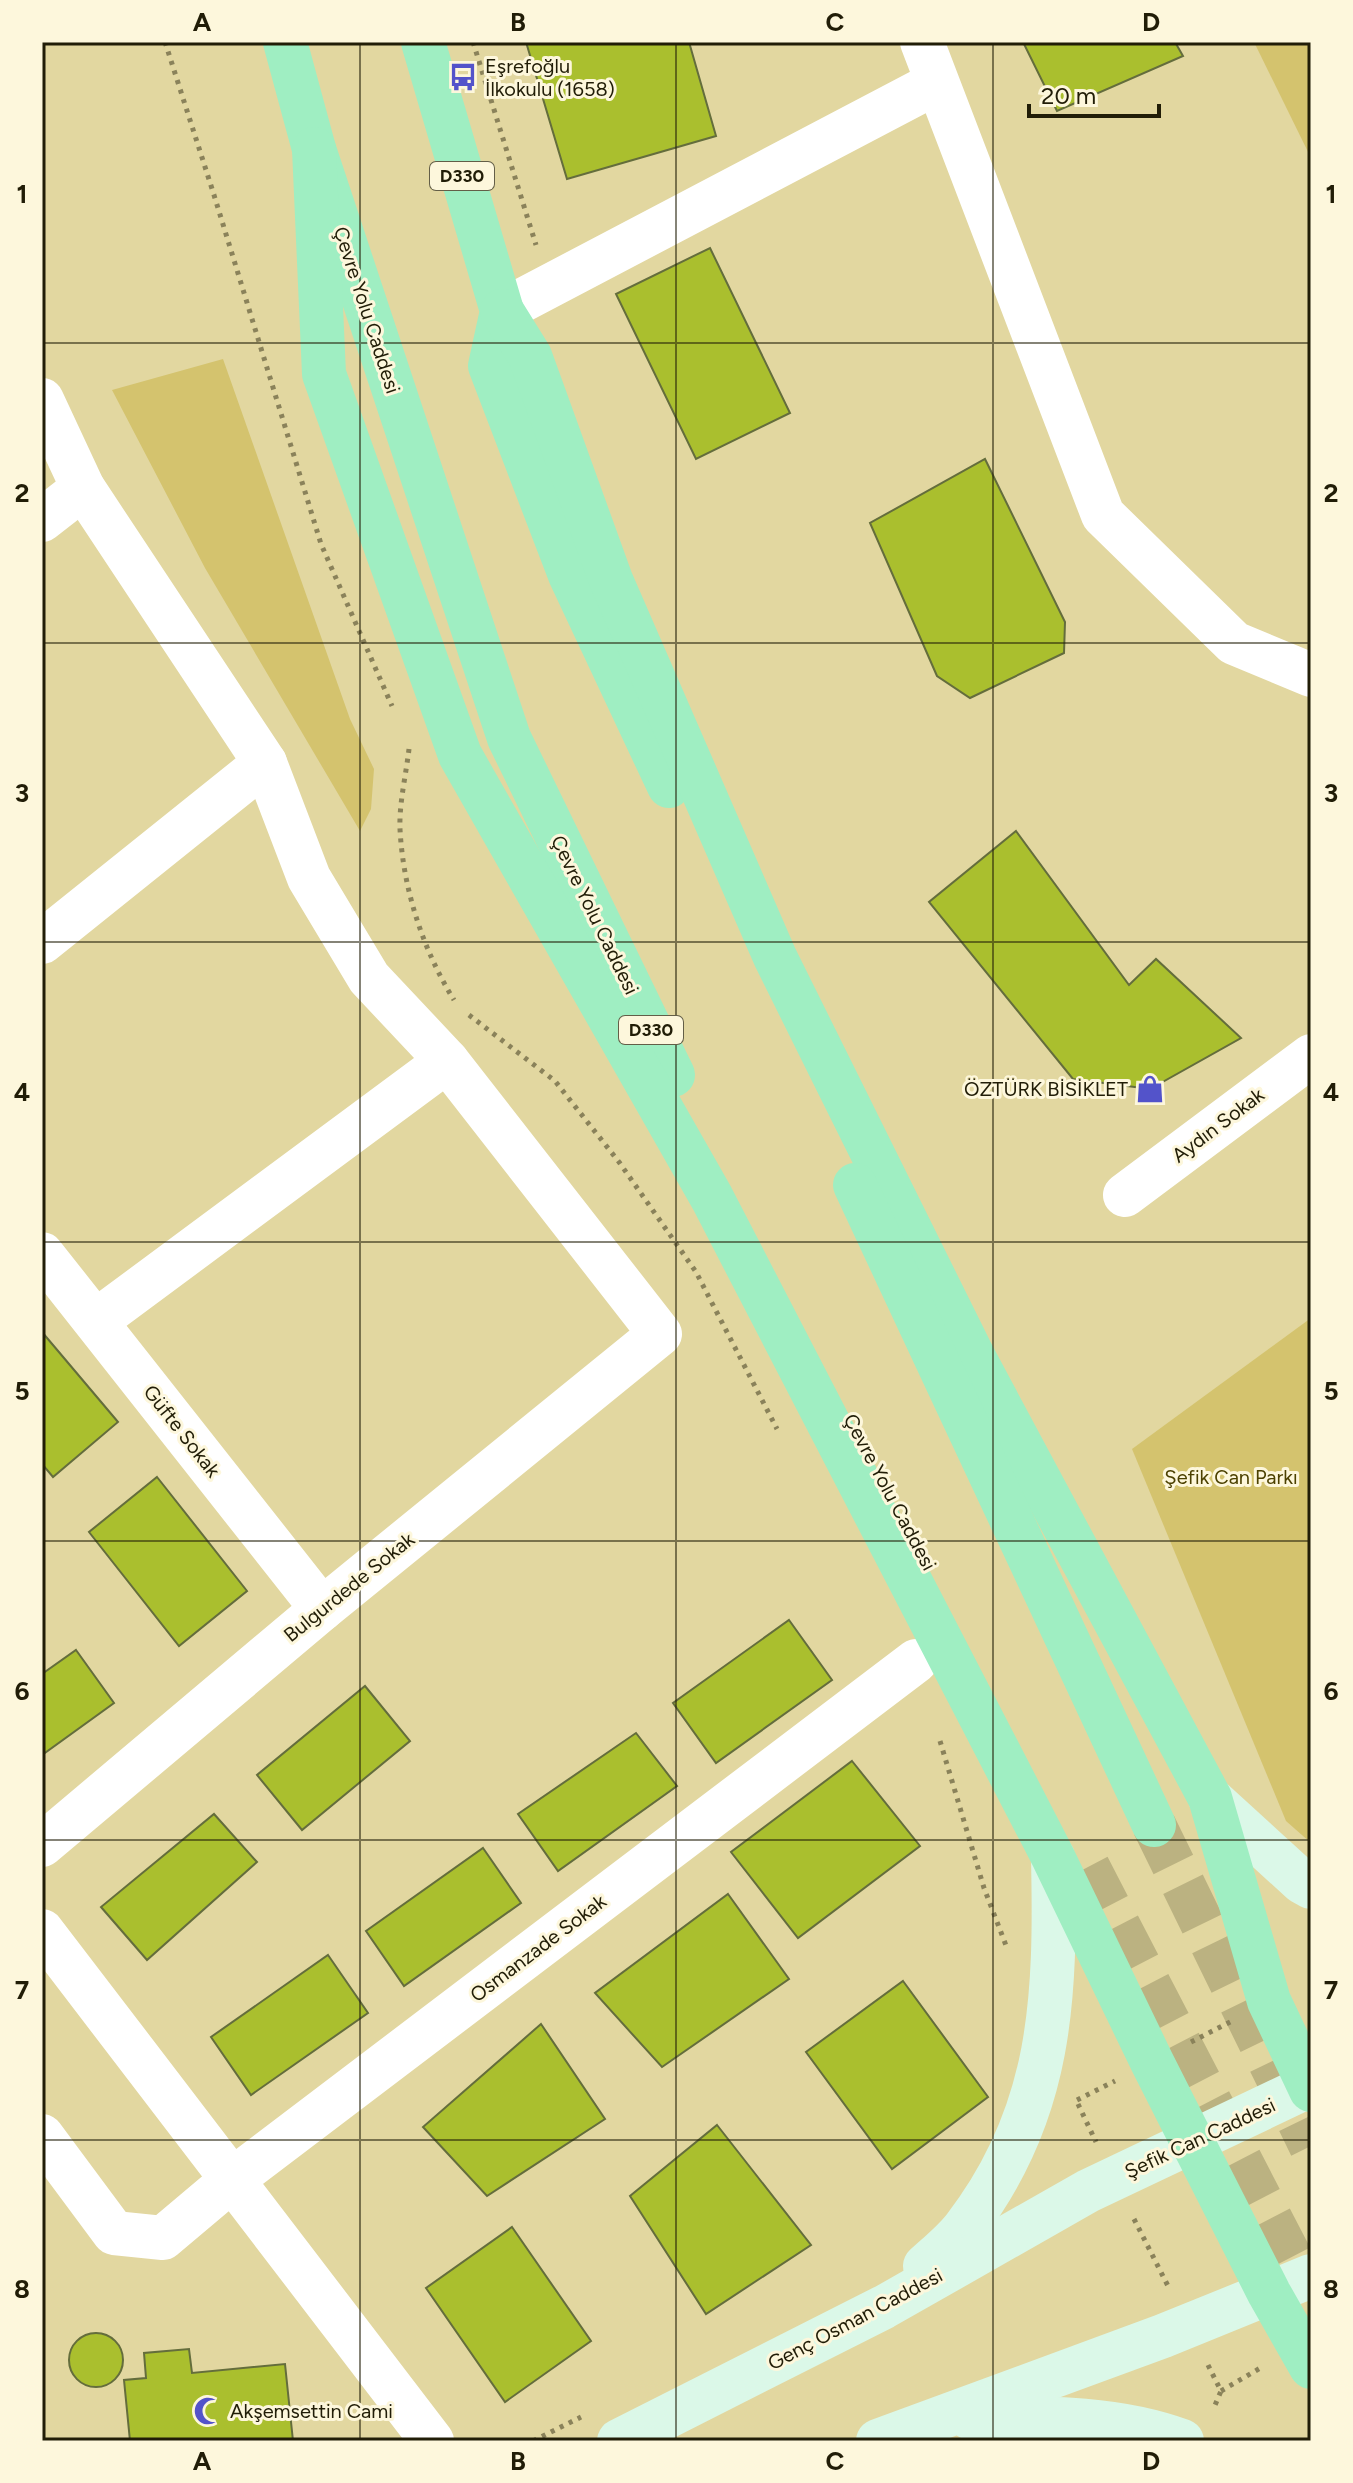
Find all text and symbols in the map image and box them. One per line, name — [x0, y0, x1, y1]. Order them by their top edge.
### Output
text: A — [193, 6, 212, 38]
text: B — [510, 6, 526, 38]
text: C — [826, 6, 845, 38]
text: D — [1142, 6, 1160, 38]
place label: Eşrefoğlu İlkokulu (1658) — [485, 54, 615, 101]
bus stop icon: Eşrefoğlu İlkokulu (1658) — [448, 62, 478, 92]
scale bar — [1029, 68, 1159, 118]
text: 20 m — [1041, 81, 1096, 110]
road number: D330 — [430, 162, 494, 190]
text: 1 — [17, 178, 27, 210]
text: 1 — [1326, 178, 1336, 210]
street label: Çevre Yolu Caddesi — [329, 224, 405, 396]
text: 2 — [14, 477, 30, 509]
text: 2 — [1323, 477, 1339, 509]
text: 3 — [15, 777, 29, 809]
text: 3 — [1324, 777, 1338, 809]
street label: Çevre Yolu Caddesi — [546, 832, 644, 998]
road number: D330 — [619, 1016, 683, 1044]
shop icon: ÖZTÜRK BİSİKLET — [1135, 1074, 1165, 1104]
text: 4 — [14, 1076, 30, 1108]
text: 4 — [1323, 1076, 1339, 1108]
place label: ÖZTÜRK BİSİKLET — [964, 1077, 1128, 1101]
street label: Aydın Sokak — [1167, 1082, 1269, 1167]
text: 5 — [14, 1375, 30, 1407]
text: 5 — [1323, 1375, 1339, 1407]
street label: Güfte Sokak — [139, 1380, 226, 1482]
street label: Çevre Yolu Caddesi — [839, 1410, 941, 1574]
park label: Şefik Can Parkı — [1164, 1465, 1298, 1489]
street label: Bulgurdede Sokak — [279, 1527, 419, 1647]
text: 6 — [14, 1675, 30, 1707]
text: 6 — [1323, 1675, 1339, 1707]
street label: Osmanzade Sokak — [465, 1889, 611, 2007]
text: 7 — [15, 1974, 29, 2006]
text: 7 — [1324, 1974, 1338, 2006]
street label: Şefik Can Caddesi — [1121, 2093, 1279, 2183]
street label: Genç Osman Caddesi — [764, 2263, 946, 2375]
text: 8 — [14, 2273, 30, 2305]
text: 8 — [1323, 2273, 1339, 2305]
mosque icon: Akşemsettin Cami — [193, 2396, 223, 2426]
place label: Akşemsettin Cami — [230, 2399, 393, 2423]
text: A — [193, 2445, 212, 2477]
text: B — [510, 2445, 526, 2477]
text: C — [826, 2445, 845, 2477]
text: D — [1142, 2445, 1160, 2477]

